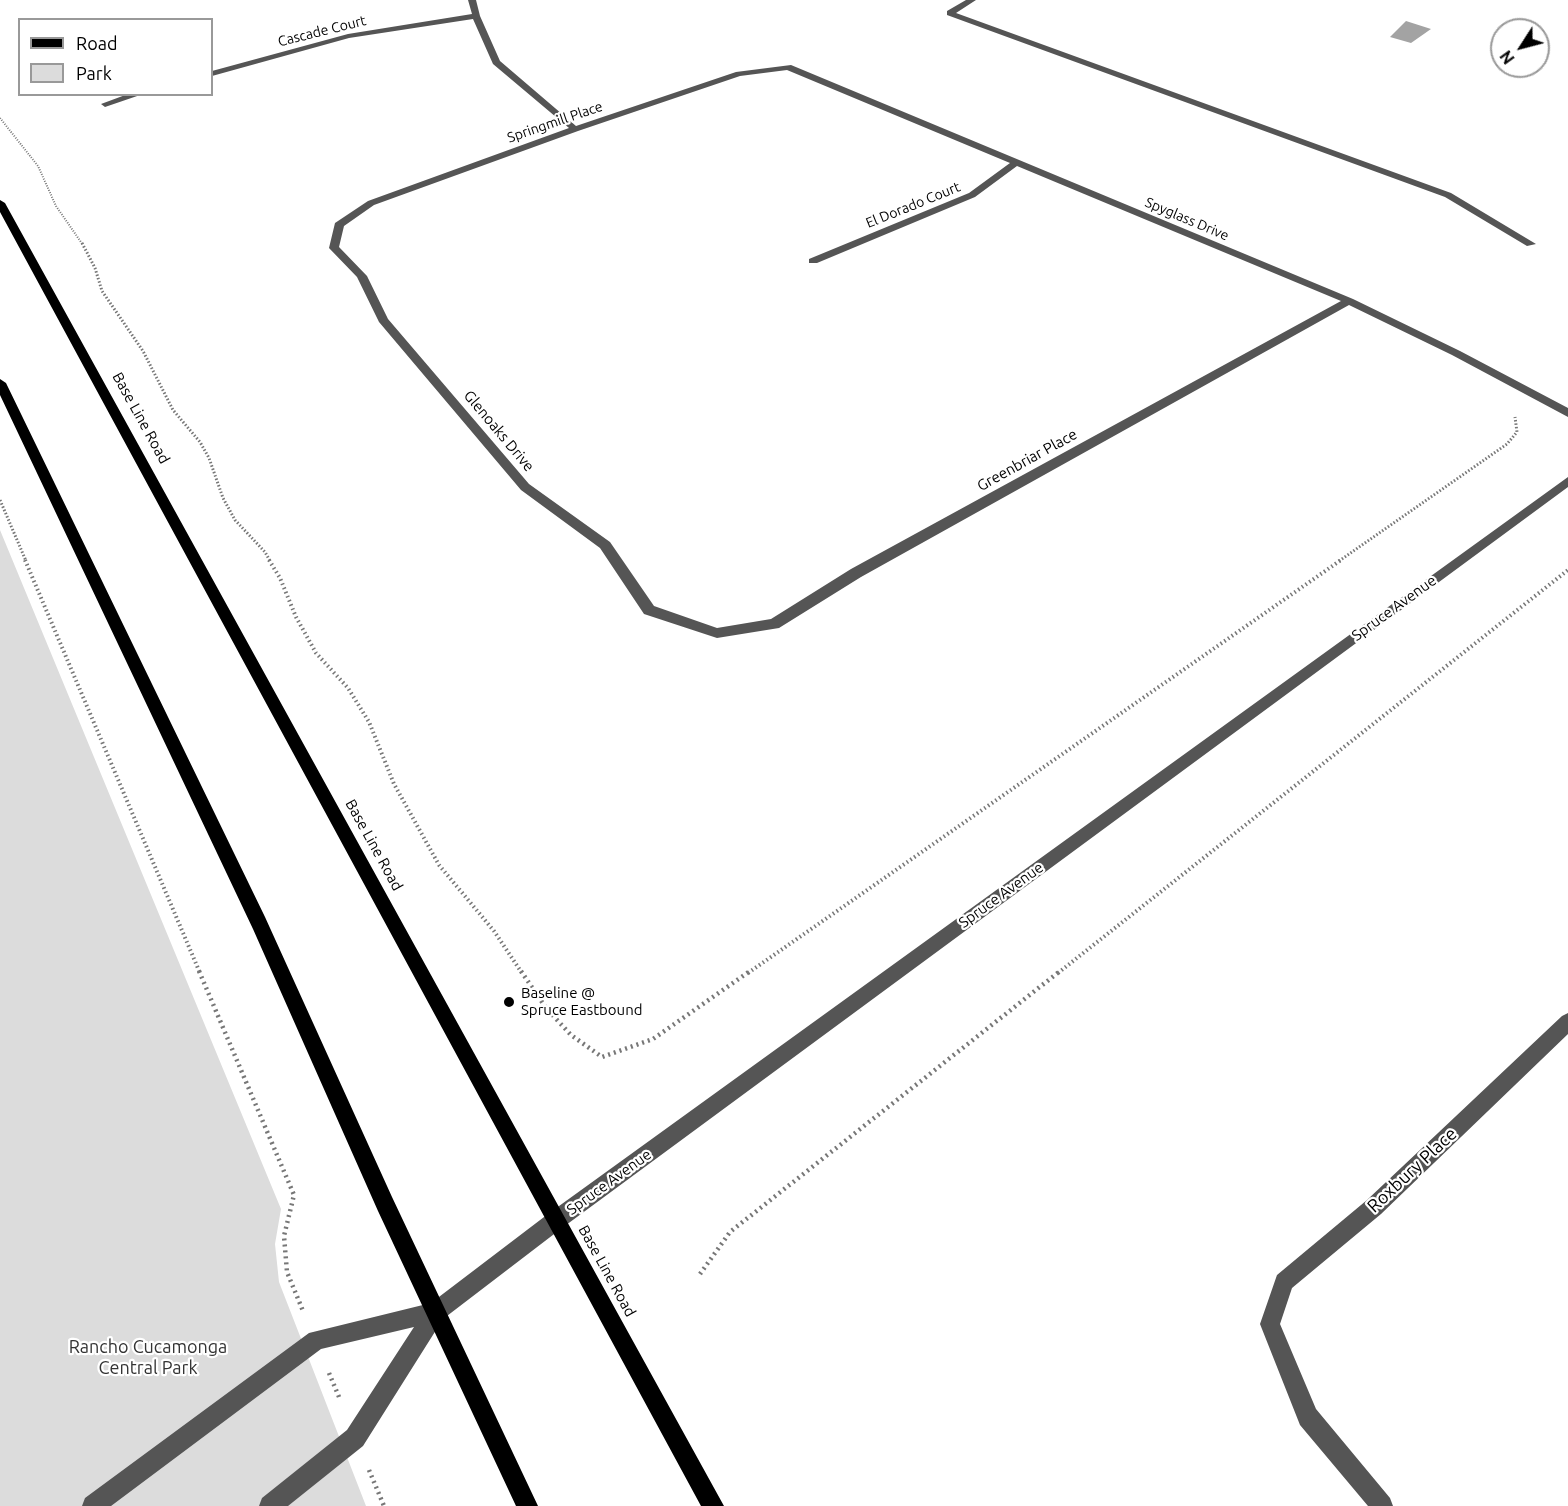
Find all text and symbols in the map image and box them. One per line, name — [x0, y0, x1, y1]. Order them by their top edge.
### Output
street label: Cascade Court — [276, 12, 368, 50]
legend — [18, 18, 213, 96]
north arrow — [1490, 18, 1550, 78]
text: Road — [76, 33, 118, 53]
text: N — [1496, 47, 1518, 68]
text: Park — [76, 63, 112, 83]
street label: Springmill Place — [505, 98, 605, 146]
street label: El Dorado Court — [863, 178, 963, 232]
street label: Spyglass Drive — [1142, 194, 1232, 244]
street label: Base Line Road — [109, 369, 173, 467]
street label: Glenoaks Drive — [460, 387, 538, 475]
street label: Greenbriar Place — [974, 425, 1080, 495]
street label: Spruce Avenue — [1348, 571, 1440, 645]
street label: Base Line Road — [342, 796, 406, 894]
street label: Spruce Avenue — [955, 858, 1047, 932]
place label: Baseline @ Spruce Eastbound — [521, 984, 642, 1019]
marker: Baseline @ Spruce Eastbound — [502, 995, 516, 1009]
street label: Roxbury Place — [1363, 1123, 1461, 1217]
street label: Spruce Avenue — [563, 1145, 655, 1219]
street label: Base Line Road — [575, 1222, 639, 1320]
park label: Rancho Cucamonga Central Park — [69, 1336, 227, 1378]

